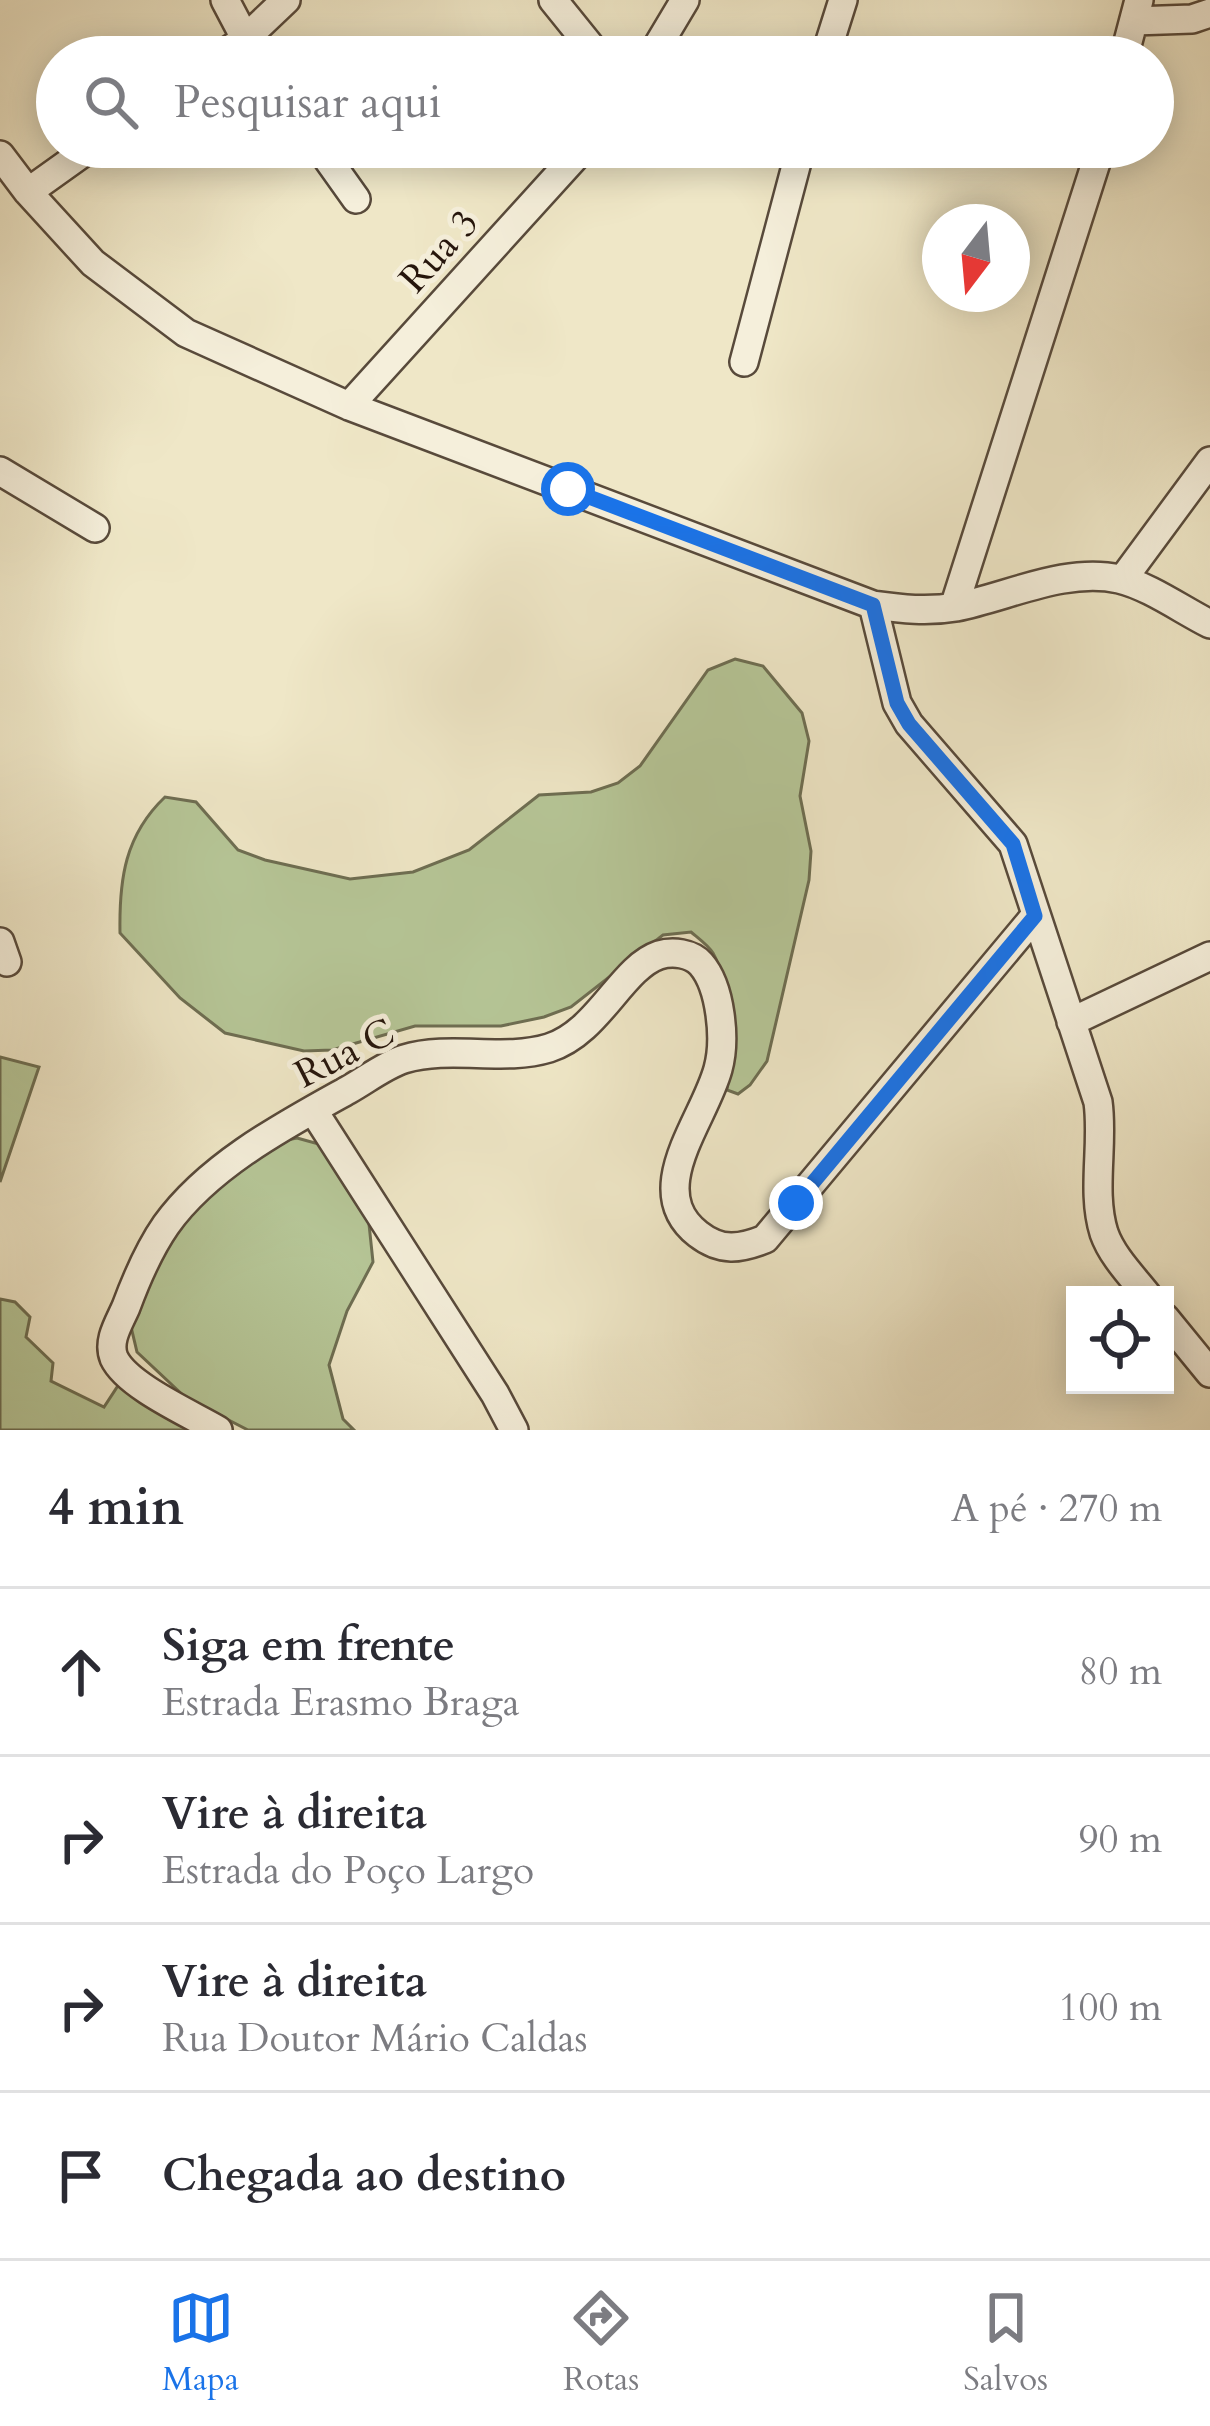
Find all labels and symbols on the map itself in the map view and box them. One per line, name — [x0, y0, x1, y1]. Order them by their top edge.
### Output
street label: Rua 3 — [387, 198, 491, 304]
north arrow — [922, 204, 1030, 312]
route start — [541, 462, 595, 516]
street label: Rua C — [286, 1006, 404, 1101]
route end — [769, 1176, 823, 1230]

